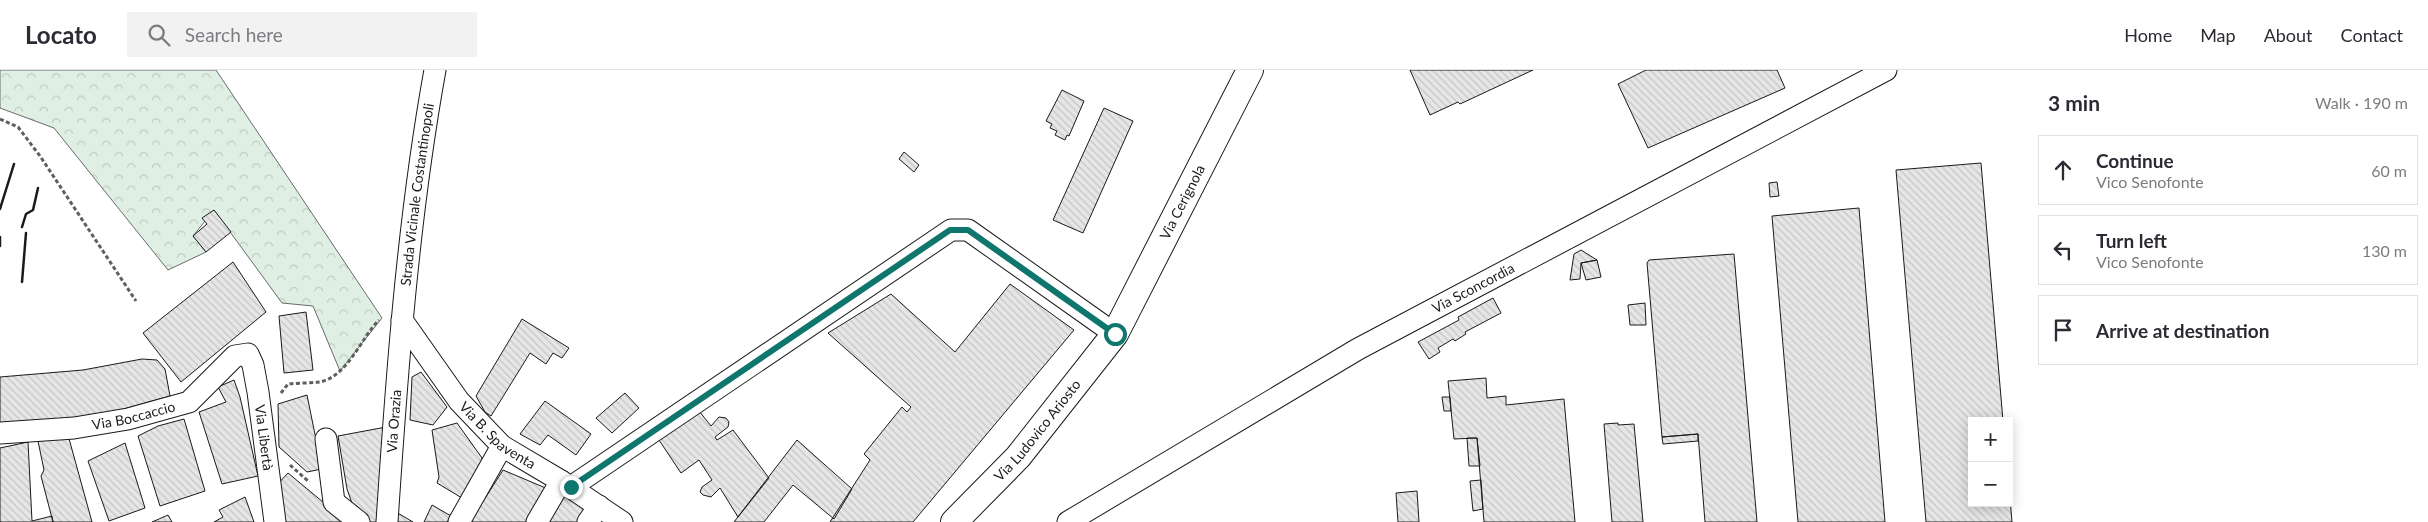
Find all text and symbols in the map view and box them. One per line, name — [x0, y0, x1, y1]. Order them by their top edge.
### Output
search box — [127, 12, 477, 57]
text: Locato — [25, 20, 97, 49]
icon: search — [145, 21, 173, 49]
text: Search here — [185, 23, 283, 46]
text: Home — [2124, 24, 2172, 46]
text: Map — [2200, 24, 2236, 46]
text: About — [2264, 24, 2313, 46]
text: Contact — [2341, 24, 2403, 46]
text: 3 min — [2048, 90, 2100, 115]
text: Walk · 190 m — [2315, 93, 2408, 112]
street label: Strada Vicinale Costantinopoli — [397, 102, 437, 287]
text: Continue — [2096, 149, 2174, 172]
icon: ahead — [2049, 156, 2077, 184]
text: 60 m — [2371, 161, 2407, 180]
street label: Via Cerignola — [1156, 162, 1208, 242]
text: Vico Senofonte — [2096, 172, 2204, 191]
text: Turn left — [2096, 229, 2167, 252]
icon: left — [2049, 236, 2077, 264]
text: 130 m — [2362, 241, 2407, 260]
text: Vico Senofonte — [2096, 252, 2204, 271]
street label: Via Sconcordia — [1429, 259, 1517, 316]
icon: arrive — [2049, 316, 2077, 344]
text: Arrive at destination — [2096, 319, 2269, 342]
route start — [1104, 323, 1127, 346]
street label: Via Ludovico Ariosto — [990, 376, 1084, 484]
street label: Via Orazia — [383, 389, 404, 453]
street label: Via Boccaccio — [91, 397, 177, 433]
street label: Via B. Spaventa — [456, 398, 539, 472]
street label: Via Libertà — [252, 404, 277, 472]
map controls — [1968, 417, 2013, 507]
button: + — [1968, 417, 2013, 462]
button: − — [1968, 462, 2013, 507]
route end — [560, 476, 583, 499]

